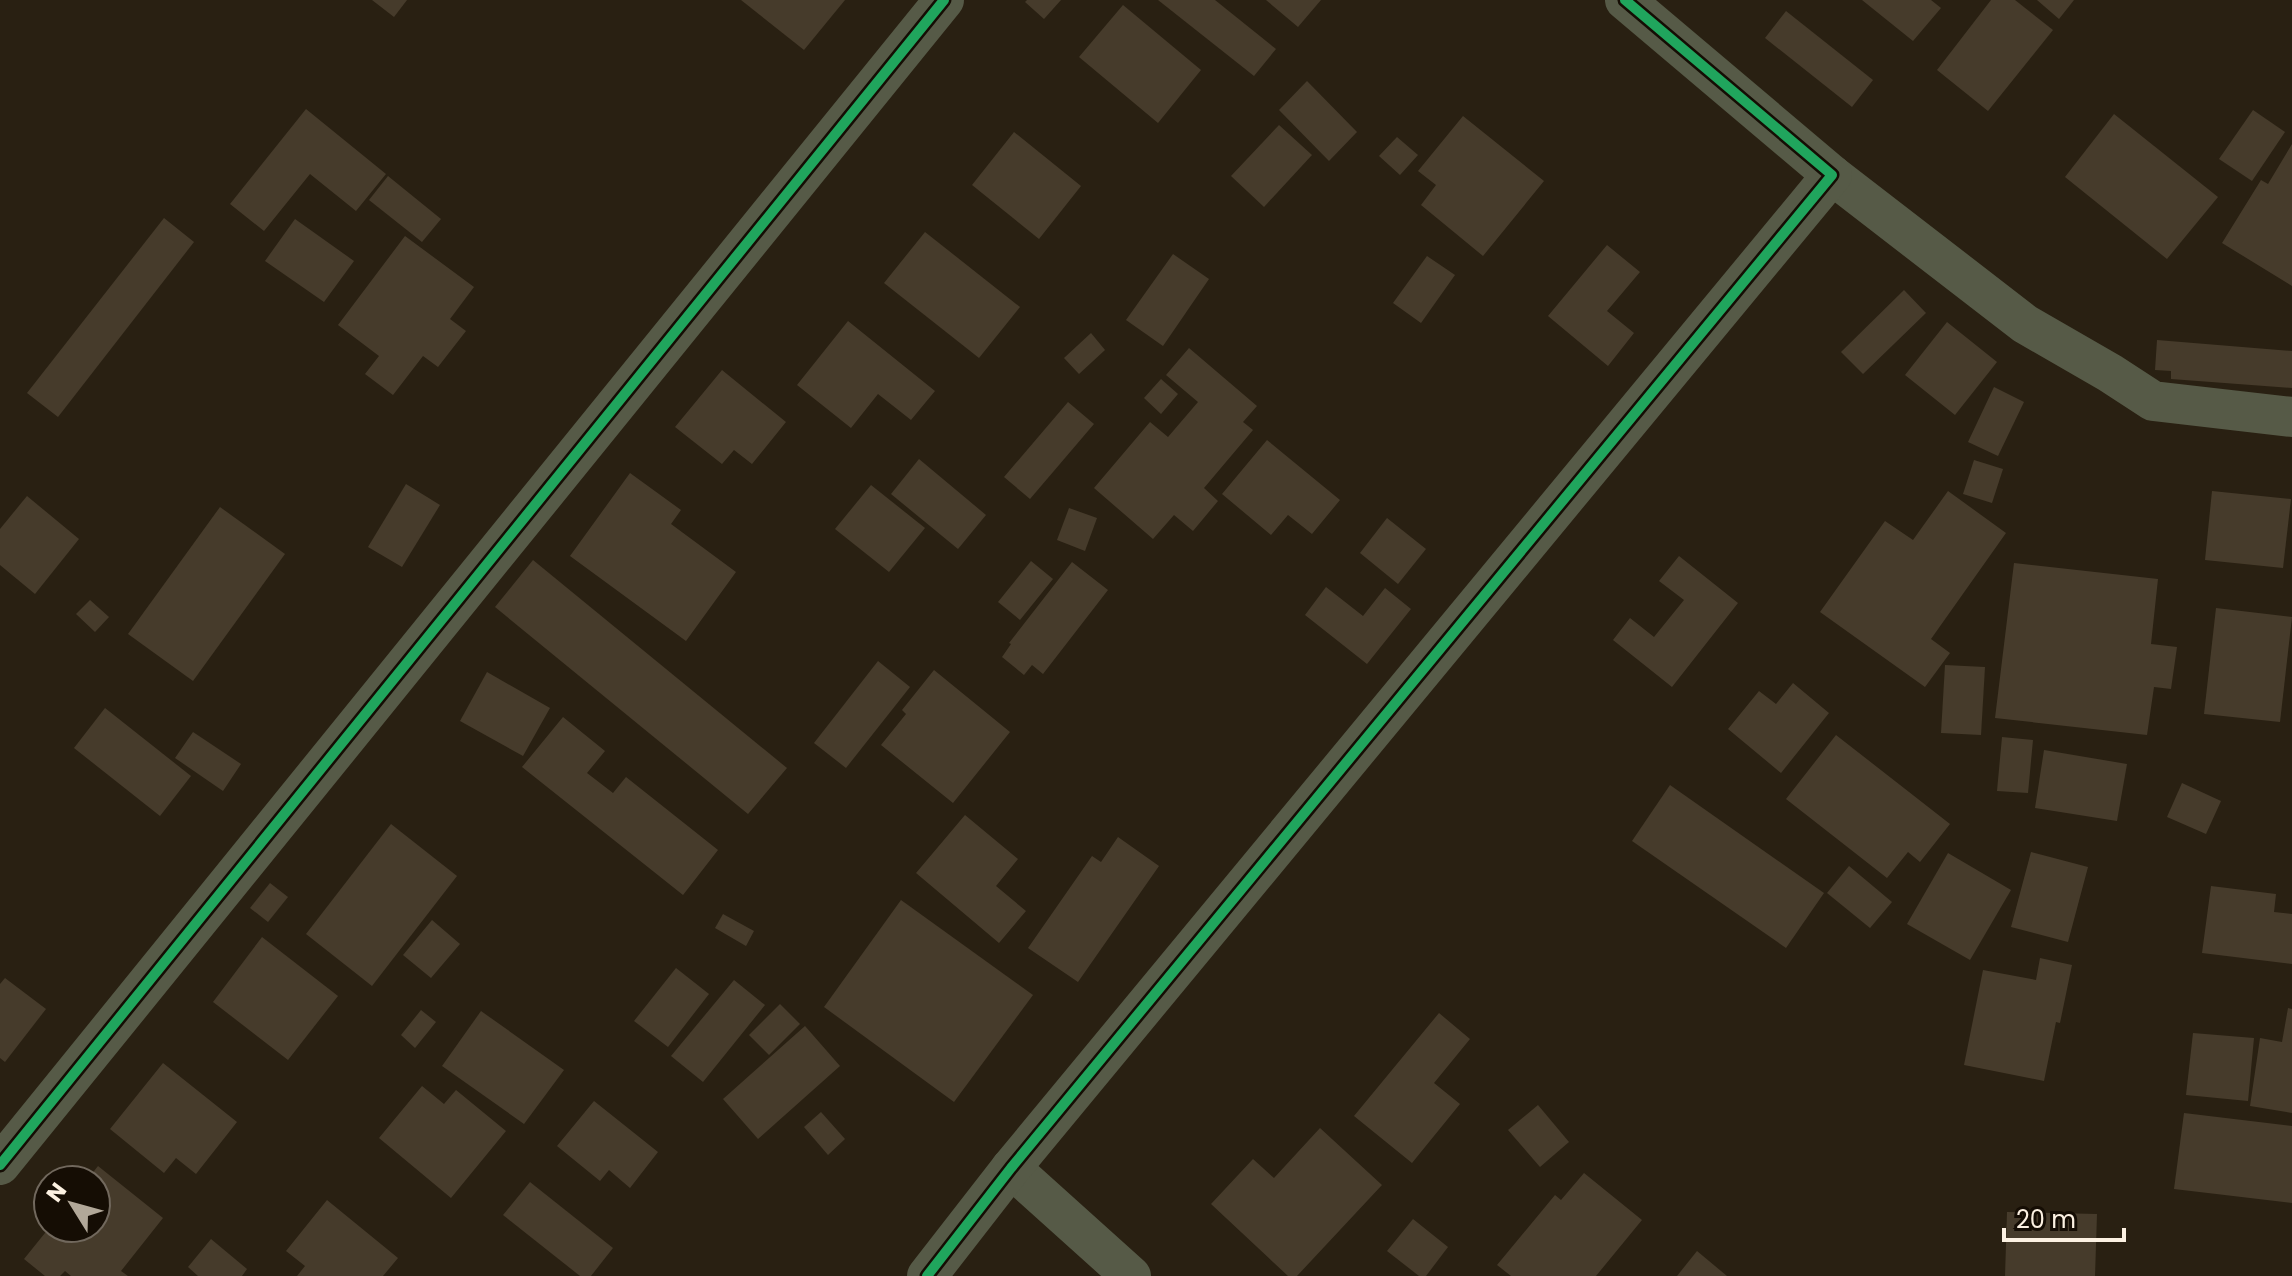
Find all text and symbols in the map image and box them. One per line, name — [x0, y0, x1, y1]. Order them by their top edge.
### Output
north arrow — [32, 1164, 112, 1244]
text: N — [39, 1176, 74, 1208]
scale bar — [2004, 1192, 2124, 1242]
text: 20 m — [2016, 1203, 2076, 1236]

